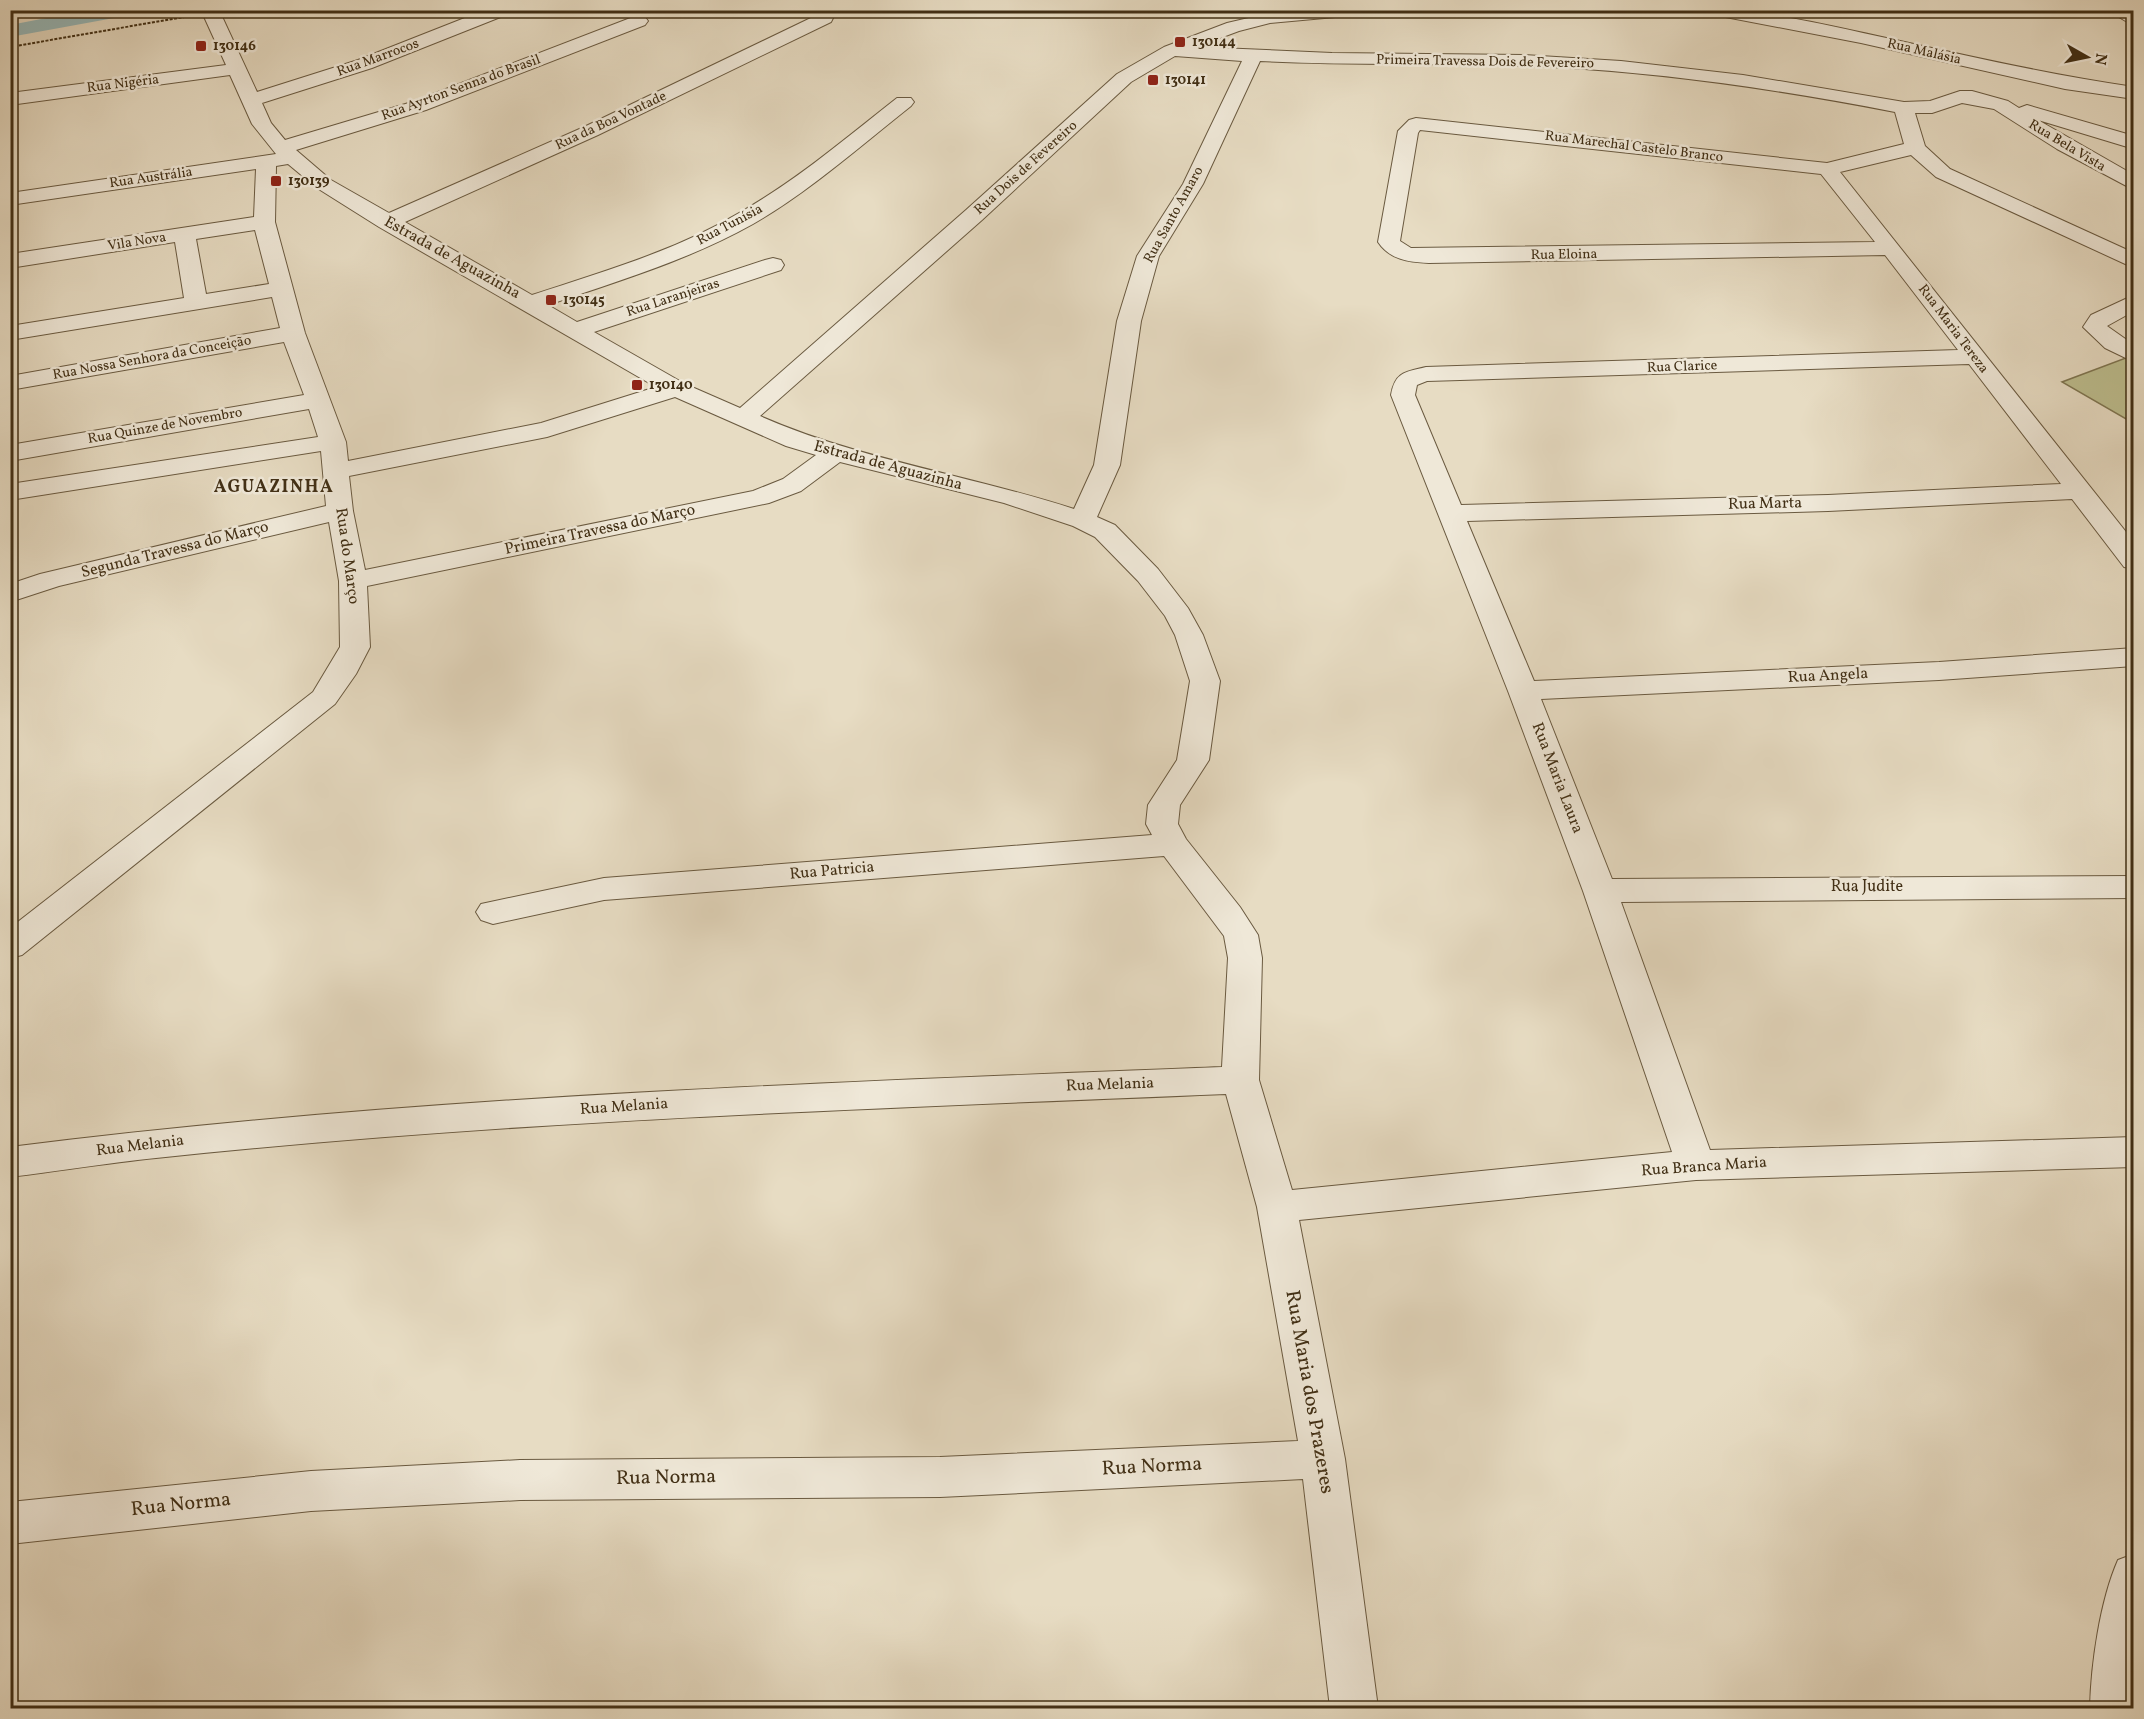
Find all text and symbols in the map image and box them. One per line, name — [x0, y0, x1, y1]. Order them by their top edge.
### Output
north arrow — [2057, 27, 2117, 87]
place label: 130144 — [1192, 33, 1236, 52]
street label: Rua Marrocos — [334, 34, 422, 82]
street label: Rua Malásia — [1885, 34, 1963, 70]
marker: 130144 — [1173, 35, 1187, 49]
place label: 130146 — [213, 37, 256, 56]
marker: 130146 — [194, 39, 208, 53]
street label: Rua Ayrton Senna do Brasil — [379, 50, 543, 126]
street label: Primeira Travessa Dois de Fevereiro — [1376, 51, 1594, 73]
text: N — [2088, 52, 2112, 67]
street label: Rua Nigéria — [86, 70, 160, 98]
place label: 130141 — [1165, 71, 1206, 90]
marker: 130141 — [1146, 73, 1160, 87]
street label: Rua da Boa Vontade — [552, 87, 670, 155]
street label: Rua Bela Vista — [2025, 115, 2109, 177]
street label: Rua Dois de Fevereiro — [970, 117, 1082, 219]
street label: Rua Marechal Castelo Branco — [1544, 127, 1724, 167]
street label: Rua Austrália — [108, 163, 194, 193]
street label: Rua Santo Amaro — [1140, 163, 1208, 267]
place label: 130139 — [288, 172, 330, 191]
marker: 130139 — [269, 174, 283, 188]
street label: Rua Tunísia — [694, 200, 766, 250]
street label: Estrada de Aguazinha — [380, 211, 524, 305]
street label: Vila Nova — [106, 228, 168, 256]
street label: Rua Eloina — [1530, 245, 1598, 265]
street label: Rua Laranjeiras — [624, 274, 722, 322]
street label: Rua Maria Tereza — [1913, 281, 1993, 377]
place label: 130145 — [563, 291, 605, 310]
marker: 130145 — [544, 293, 558, 307]
street label: Rua Nossa Senhora da Conceição — [51, 331, 253, 385]
street label: Rua Clarice — [1646, 356, 1718, 378]
place label: 130140 — [649, 376, 693, 395]
marker: 130140 — [630, 378, 644, 392]
street label: Rua Quinze de Novembro — [86, 403, 244, 449]
street label: Estrada de Aguazinha — [811, 436, 965, 496]
district label: AGUAZINHA — [214, 475, 334, 500]
street label: Rua Marta — [1728, 492, 1802, 516]
street label: Primeira Travessa do Março — [503, 499, 697, 561]
street label: Rua do Março — [329, 506, 365, 606]
street label: Segunda Travessa do Março — [79, 516, 271, 584]
street label: Rua Angela — [1787, 663, 1869, 689]
street label: Rua Maria Laura — [1526, 719, 1588, 837]
street label: Rua Patricia — [789, 856, 875, 886]
street label: Rua Judite — [1831, 876, 1903, 898]
street label: Rua Melania — [1065, 1072, 1155, 1098]
street label: Rua Melania — [579, 1093, 669, 1121]
street label: Rua Melania — [95, 1130, 185, 1162]
street label: Rua Branca Maria — [1640, 1152, 1768, 1182]
street label: Rua Maria dos Prazeres — [1277, 1288, 1341, 1496]
street label: Rua Norma — [1101, 1450, 1203, 1484]
street label: Rua Norma — [616, 1463, 716, 1493]
street label: Rua Norma — [130, 1486, 232, 1524]

